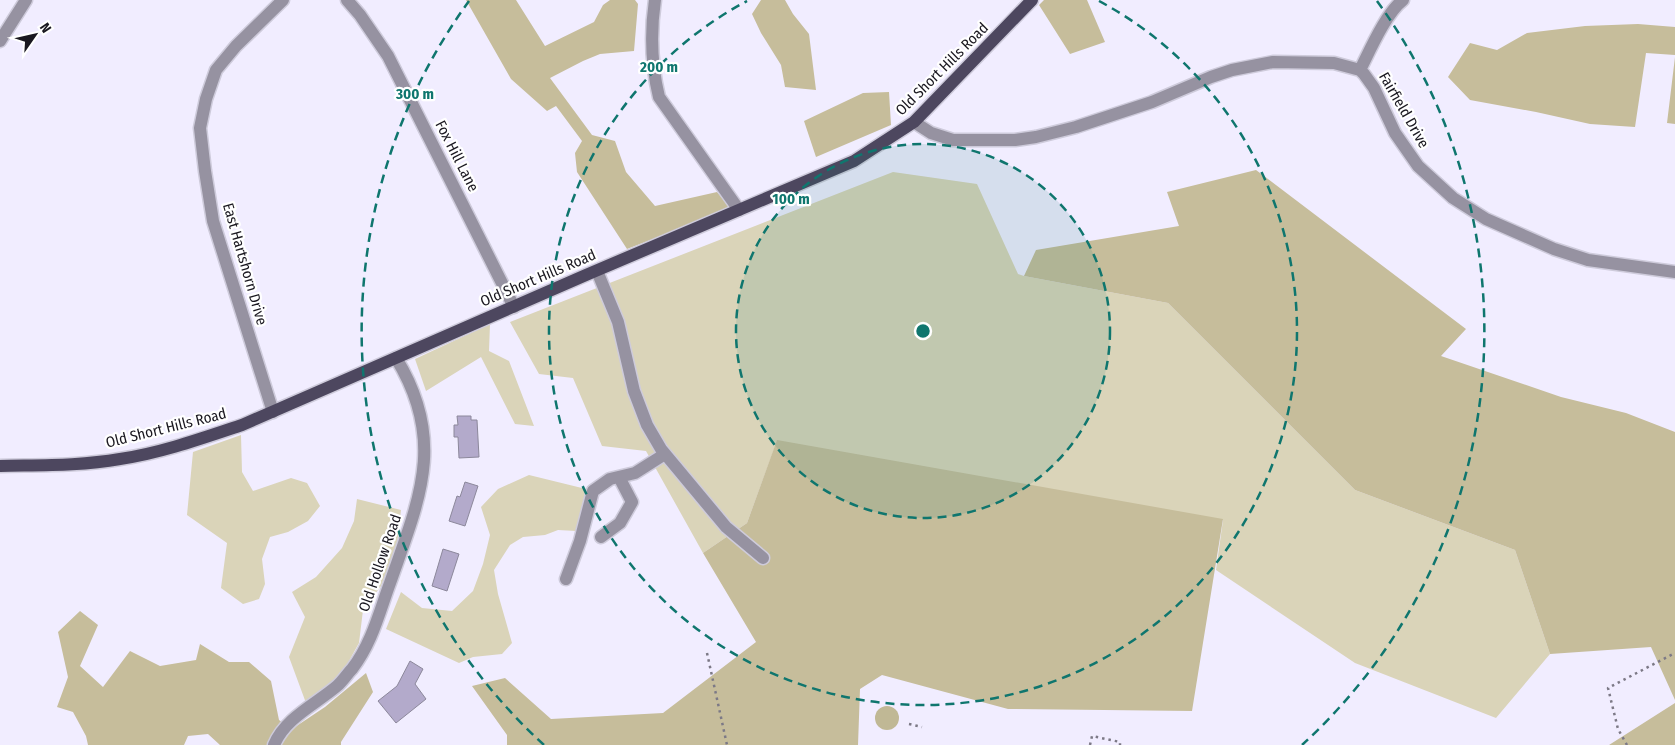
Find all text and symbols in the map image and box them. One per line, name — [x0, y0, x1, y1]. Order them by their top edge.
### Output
north arrow — [10, 10, 60, 60]
street label: Old Short Hills Road — [892, 19, 992, 119]
text: N — [36, 20, 55, 36]
text: 200 m — [639, 58, 678, 76]
street label: Fairfield Drive — [1375, 69, 1433, 151]
text: 300 m — [395, 85, 434, 103]
street label: Fox Hill Lane — [431, 117, 483, 195]
text: 100 m — [772, 190, 810, 208]
street label: East Hartshorn Drive — [219, 201, 271, 327]
street label: Old Short Hills Road — [478, 246, 598, 310]
centre of rings — [914, 322, 932, 340]
street label: Old Short Hills Road — [104, 404, 228, 452]
street label: Old Hollow Road — [355, 512, 405, 614]

